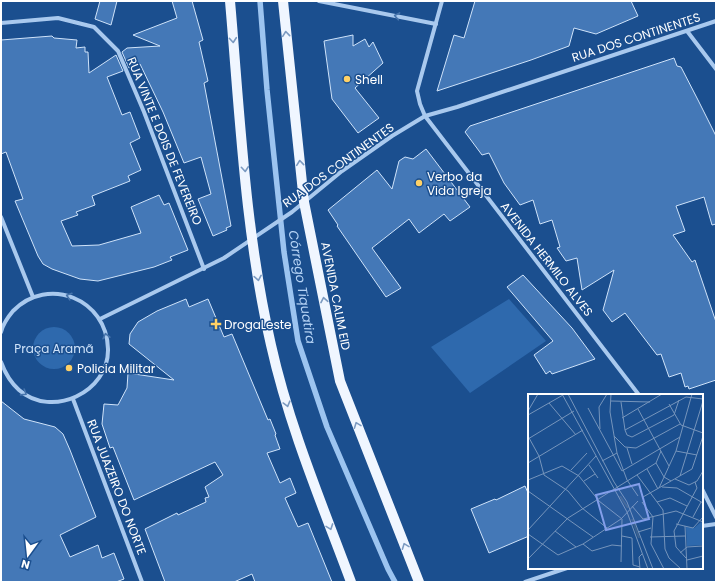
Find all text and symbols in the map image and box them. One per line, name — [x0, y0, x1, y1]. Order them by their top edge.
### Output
street label: RUA DOS CONTINENTES — [570, 8, 702, 66]
one-way arrow — [394, 12, 400, 21]
one-way arrow — [282, 31, 291, 37]
one-way arrow — [228, 37, 237, 43]
street label: RUA VINTE E DOIS DE FEVEREIRO — [123, 54, 207, 228]
place label: Shell — [355, 71, 383, 88]
marker: Shell — [342, 74, 352, 84]
street label: RUA DOS CONTINENTES — [279, 119, 397, 211]
one-way arrow — [296, 160, 305, 166]
one-way arrow — [240, 166, 249, 172]
place label: Verbo da Vida Igreja — [427, 168, 492, 199]
marker: Verbo da Vida Igreja — [414, 178, 424, 188]
street label: AVENIDA HERMILO ALVES — [497, 198, 597, 320]
water label: Córrego Tiquatira — [284, 229, 320, 345]
street label: AVENIDA CALIM EID — [317, 240, 355, 352]
one-way arrow — [254, 275, 262, 281]
one-way arrow — [66, 292, 73, 301]
one-way arrow — [320, 296, 329, 303]
place label: DrogaLeste — [224, 316, 292, 333]
marker: DrogaLeste — [211, 319, 221, 329]
one-way arrow — [102, 332, 110, 339]
park label: Praça Aramã — [14, 340, 94, 357]
place label: Policia Militar — [77, 360, 156, 377]
marker: Policia Militar — [64, 363, 74, 373]
one-way arrow — [20, 388, 27, 395]
inset map — [528, 394, 703, 569]
one-way arrow — [282, 401, 291, 408]
street label: RUA JUAZEIRO DO NORTE — [83, 417, 151, 557]
one-way arrow — [354, 421, 362, 428]
one-way arrow — [326, 523, 334, 530]
north arrow — [8, 535, 48, 575]
one-way arrow — [401, 542, 409, 549]
text: N — [19, 556, 31, 573]

